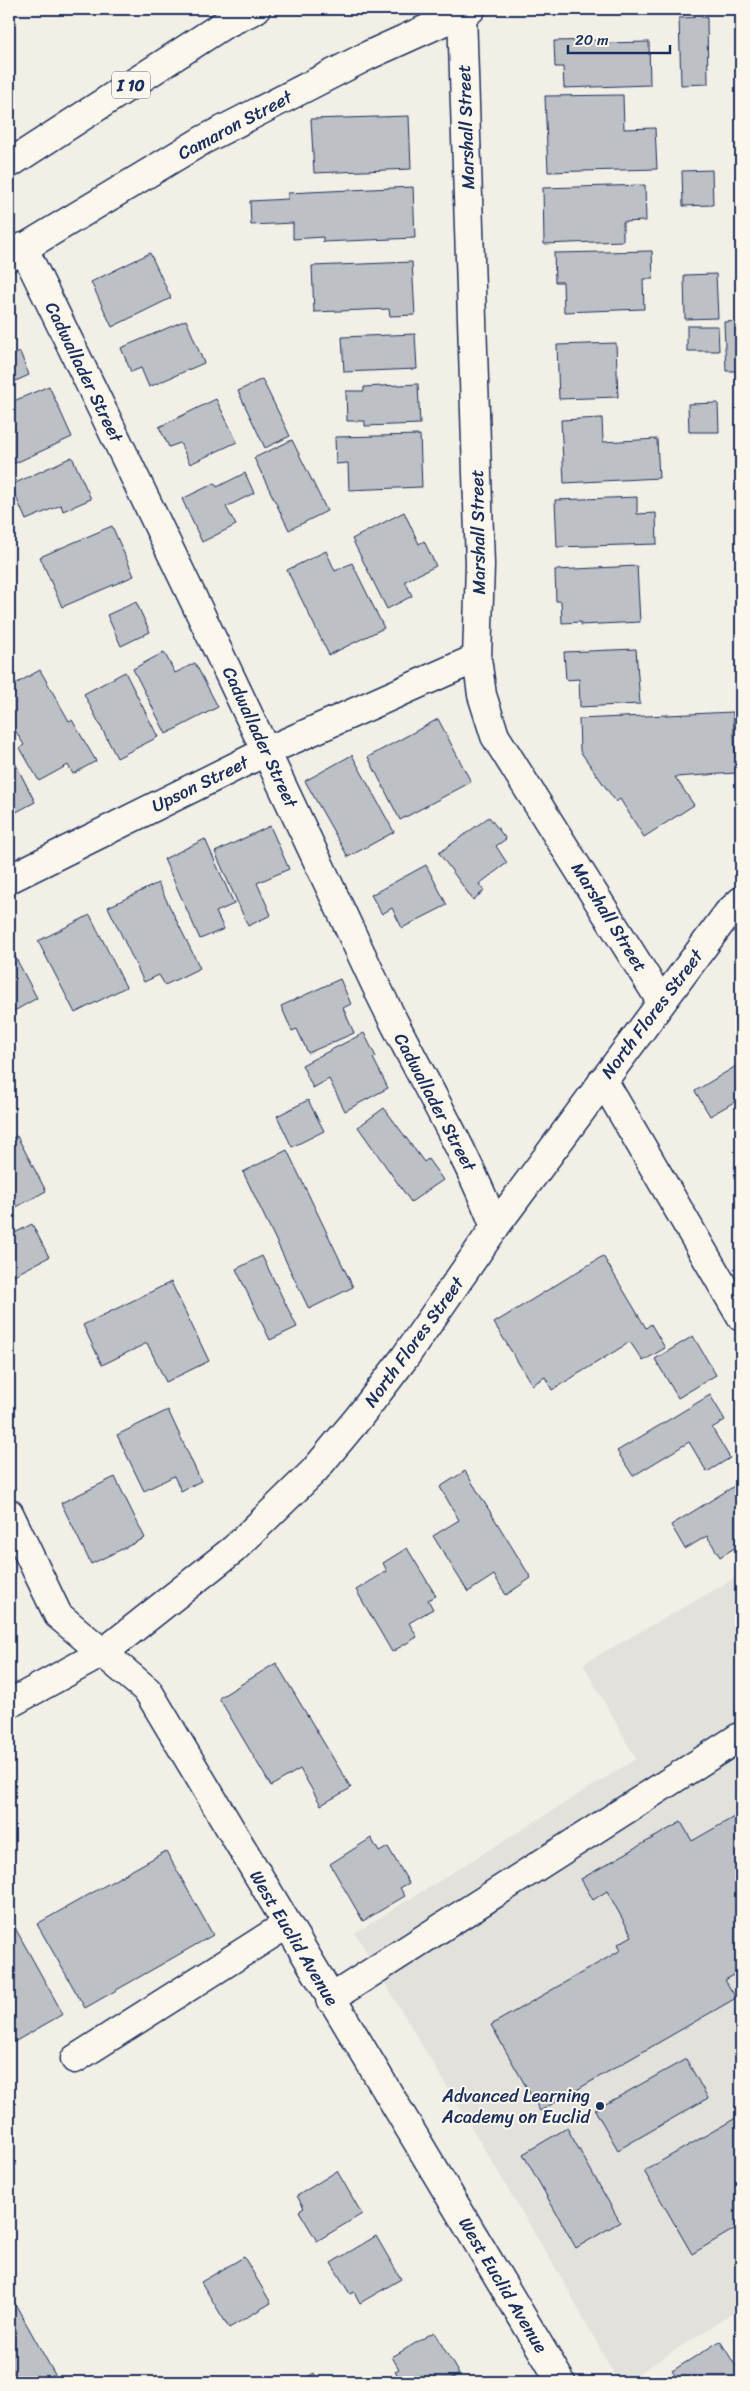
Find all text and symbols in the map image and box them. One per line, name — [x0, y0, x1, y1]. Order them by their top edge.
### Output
scale bar — [568, 22, 670, 54]
text: 20 m — [575, 27, 609, 53]
street label: Marshall Street — [448, 64, 484, 190]
road number: I 10 — [112, 72, 150, 98]
street label: Camaron Street — [172, 81, 299, 169]
street label: Cadwallader Street — [36, 296, 132, 448]
street label: Marshall Street — [461, 469, 495, 595]
street label: Cadwallader Street — [213, 661, 307, 814]
street label: Upson Street — [146, 746, 255, 821]
street label: Marshall Street — [562, 855, 656, 979]
street label: North Flores Street — [592, 942, 712, 1086]
street label: Cadwallader Street — [385, 1027, 485, 1178]
street label: North Flores Street — [355, 1269, 473, 1414]
street label: West Euclid Avenue — [241, 1864, 348, 2013]
place label: Advanced Learning Academy on Euclid — [441, 2080, 592, 2133]
marker: Advanced Learning Academy on Euclid — [594, 2100, 606, 2112]
street label: West Euclid Avenue — [450, 2211, 557, 2360]

